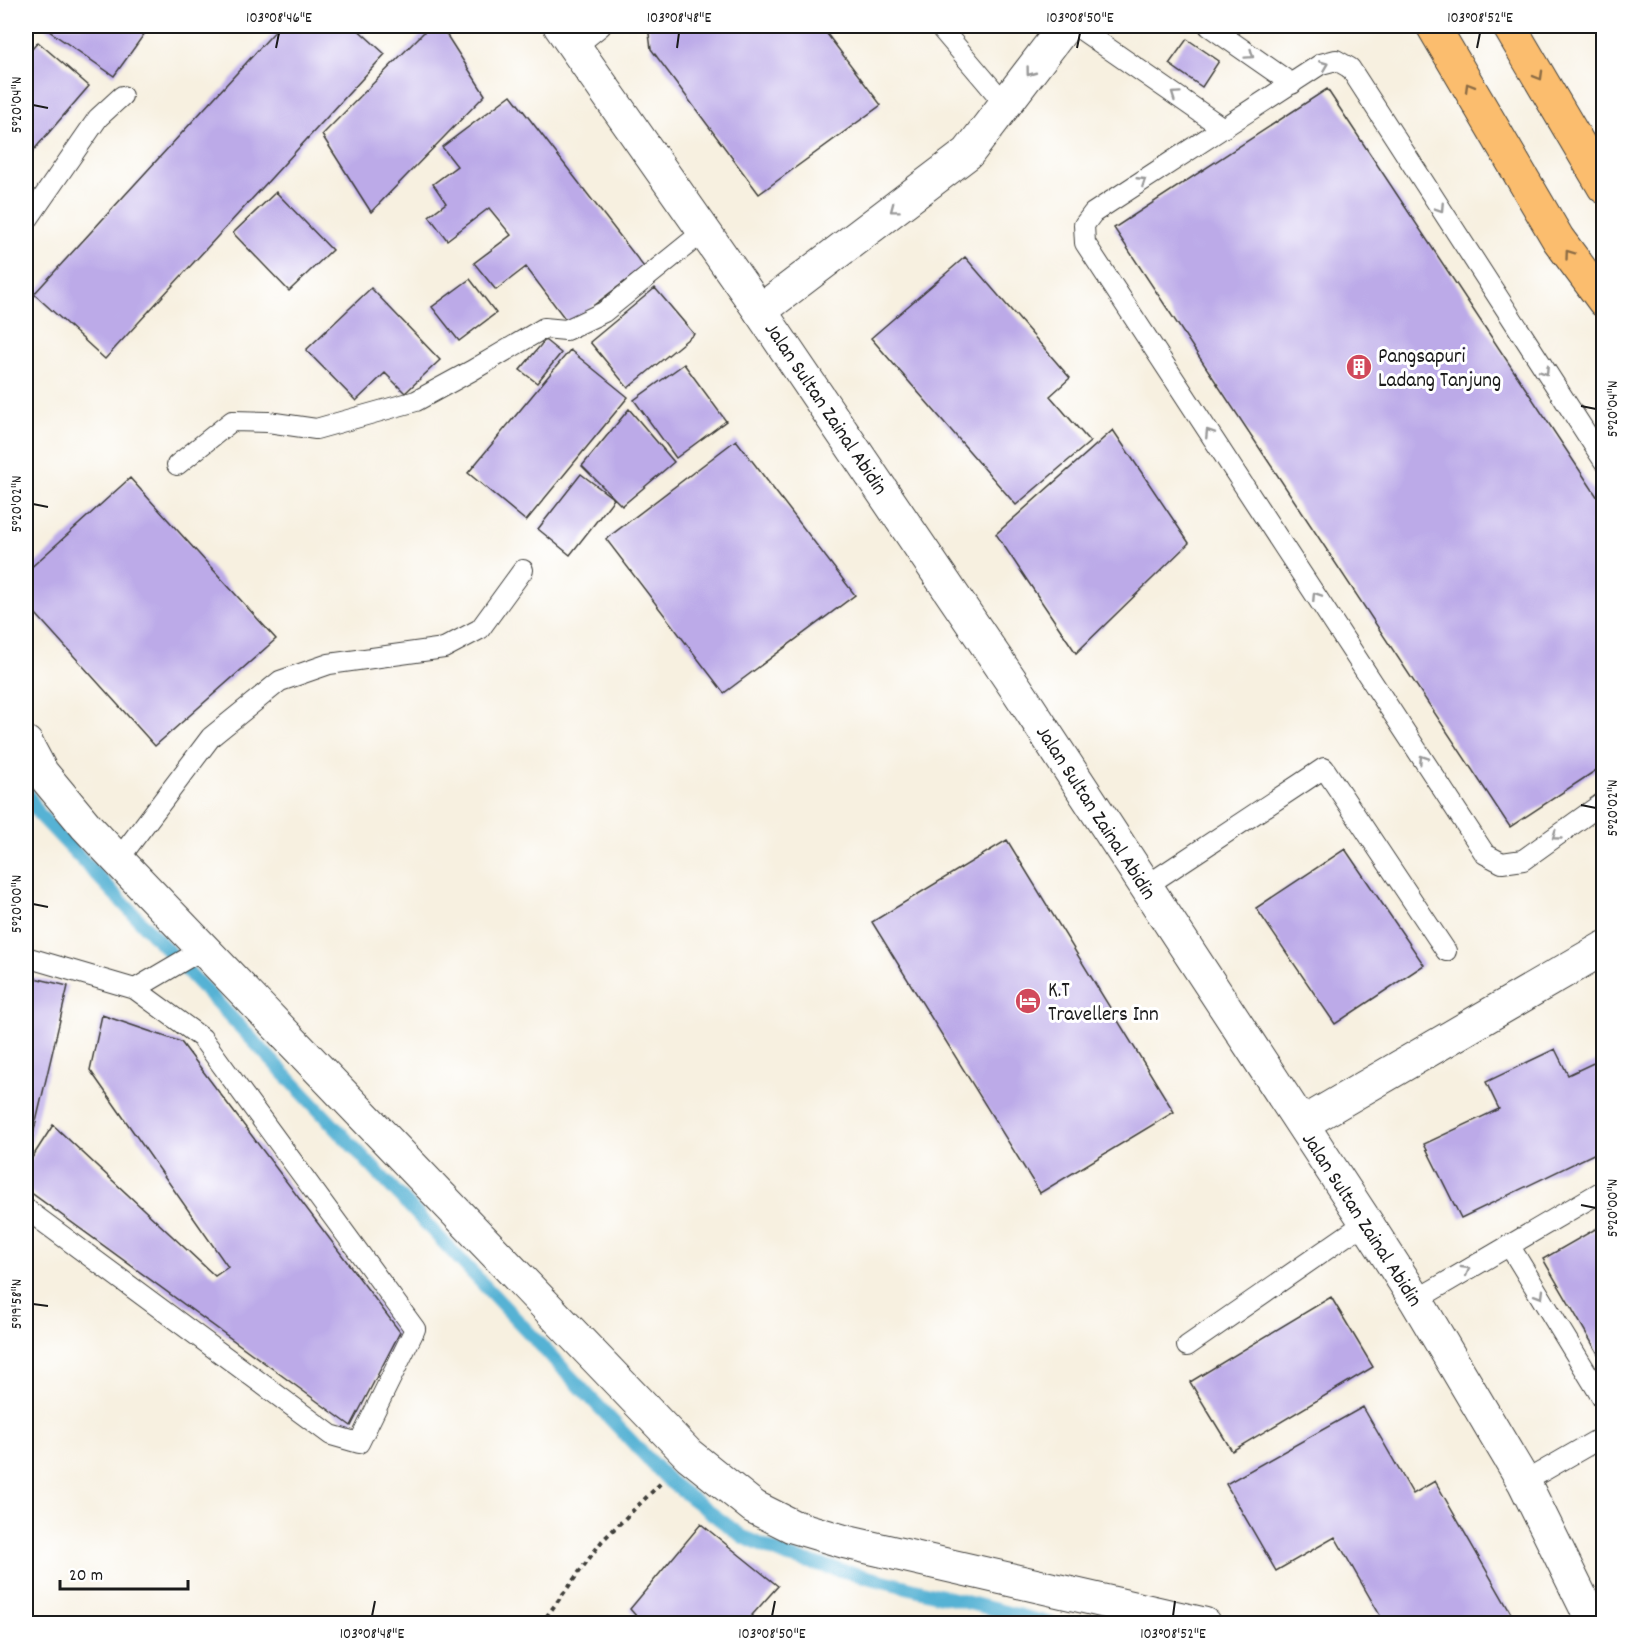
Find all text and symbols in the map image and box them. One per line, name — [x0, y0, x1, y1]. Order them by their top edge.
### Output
text: 103°08'46"E — [246, 8, 312, 30]
text: 103°08'48"E — [647, 8, 711, 30]
text: 103°08'50"E — [1046, 8, 1114, 30]
text: 103°08'52"E — [1447, 8, 1513, 30]
one-way arrow — [1244, 48, 1255, 59]
one-way arrow — [1318, 59, 1328, 72]
one-way arrow — [1026, 65, 1037, 76]
one-way arrow — [1531, 70, 1543, 80]
text: 5°20'04"N — [7, 77, 29, 133]
one-way arrow — [1465, 83, 1476, 93]
one-way arrow — [1171, 91, 1182, 102]
one-way arrow — [1135, 177, 1146, 188]
one-way arrow — [1432, 201, 1443, 212]
one-way arrow — [890, 202, 901, 213]
one-way arrow — [1565, 250, 1576, 261]
street label: Jalan Sultan Zainal Abidin — [755, 317, 894, 502]
place label: Pangsapuri Ladang Tanjung — [1378, 343, 1501, 397]
building icon: Pangsapuri Ladang Tanjung — [1344, 352, 1374, 382]
one-way arrow — [1538, 365, 1549, 376]
text: 5°20'04"N — [1603, 381, 1625, 437]
one-way arrow — [1206, 428, 1217, 439]
text: 5°20'02"N — [7, 476, 29, 532]
one-way arrow — [1313, 591, 1324, 602]
street label: Jalan Sultan Zainal Abidin — [1027, 721, 1162, 907]
one-way arrow — [1419, 755, 1430, 766]
text: 5°20'02"N — [1603, 780, 1625, 836]
one-way arrow — [1552, 829, 1563, 840]
text: 5°20'00"N — [7, 875, 29, 933]
place label: K.T Travellers Inn — [1048, 977, 1159, 1031]
hotel icon: K.T Travellers Inn — [1013, 986, 1043, 1016]
street label: Jalan Sultan Zainal Abidin — [1293, 1128, 1428, 1314]
text: 5°20'00"N — [1603, 1179, 1625, 1237]
one-way arrow — [1460, 1266, 1471, 1277]
text: 5°19'58"N — [7, 1279, 29, 1329]
one-way arrow — [1532, 1289, 1544, 1299]
scale bar — [60, 1553, 188, 1591]
text: 20 m — [69, 1564, 103, 1589]
text: 103°08'48"E — [340, 1624, 404, 1646]
text: 103°08'50"E — [738, 1624, 806, 1646]
text: 103°08'52"E — [1140, 1624, 1206, 1646]

